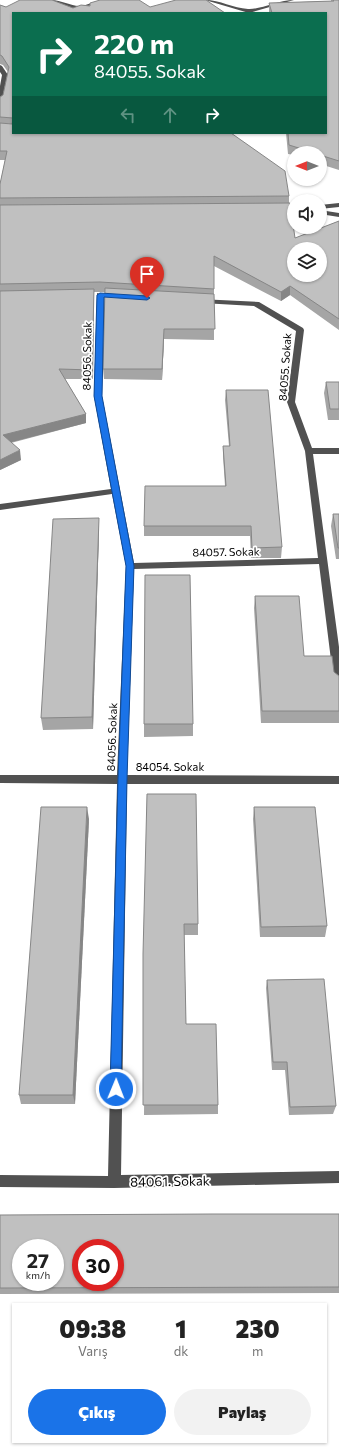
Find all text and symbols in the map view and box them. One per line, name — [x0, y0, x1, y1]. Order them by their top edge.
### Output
text: 220 m — [94, 26, 174, 60]
icon: right — [28, 28, 80, 80]
text: 84055. Sokak — [94, 60, 206, 82]
icon: left — [117, 104, 139, 126]
icon: ahead — [159, 104, 181, 126]
icon: right — [201, 104, 223, 126]
north arrow — [287, 146, 327, 186]
map controls — [287, 146, 327, 282]
button: sound — [287, 194, 327, 234]
button: layers — [287, 242, 327, 282]
pin — [130, 257, 164, 298]
icon: arrive — [136, 263, 158, 285]
street label: 84056. Sokak — [79, 322, 94, 390]
street label: 84055. Sokak — [276, 332, 293, 401]
street label: 84057. Sokak — [192, 544, 260, 559]
street label: 84056. Sokak — [104, 702, 119, 772]
street label: 84054. Sokak — [136, 760, 204, 773]
position arrow — [95, 1068, 137, 1110]
street label: 84061. Sokak — [130, 1172, 210, 1190]
speed limit sign: 30 — [72, 1239, 124, 1291]
text: 27 — [27, 1248, 49, 1272]
text: km/h — [26, 1269, 50, 1281]
text: 09:38 — [59, 1314, 126, 1343]
text: 1 — [175, 1314, 187, 1343]
text: 230 — [236, 1314, 280, 1343]
text: Varış — [78, 1343, 108, 1359]
text: dk — [174, 1343, 188, 1359]
text: m — [252, 1343, 263, 1359]
button: Çıkış — [28, 1389, 166, 1435]
button: Paylaş — [174, 1389, 311, 1435]

